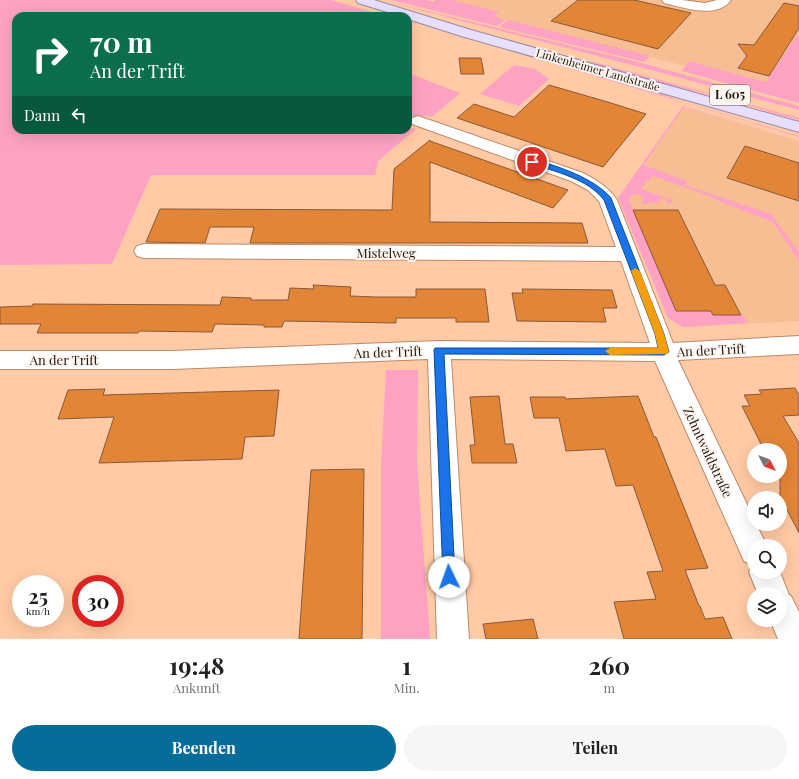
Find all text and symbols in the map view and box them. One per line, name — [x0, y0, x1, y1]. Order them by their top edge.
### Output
text: 70 m — [90, 23, 153, 60]
icon: right — [24, 28, 76, 80]
street label: Linkenheimer Landstraße — [534, 45, 662, 95]
text: An der Trift — [90, 59, 185, 83]
road number: L 605 — [710, 85, 750, 105]
icon: left — [68, 104, 90, 126]
text: Dann — [24, 105, 60, 125]
pin — [515, 145, 549, 179]
icon: arrive — [521, 151, 543, 173]
street label: Mistelweg — [356, 244, 416, 261]
street label: An der Trift — [675, 339, 746, 360]
street label: An der Trift — [353, 342, 423, 361]
street label: An der Trift — [29, 351, 99, 368]
street label: Zehntwaldstraße — [680, 403, 737, 500]
north arrow — [747, 443, 787, 483]
map controls — [747, 443, 787, 627]
button: sound — [747, 491, 787, 531]
button: search — [747, 539, 787, 579]
position arrow — [428, 556, 470, 598]
speed limit sign: 30 — [72, 575, 124, 627]
text: 25 — [28, 582, 48, 609]
button: layers — [747, 587, 787, 627]
text: km/h — [26, 604, 50, 618]
text: 19:48 — [169, 649, 225, 681]
text: 1 — [402, 649, 411, 681]
text: 260 — [589, 649, 630, 681]
text: Ankunft — [173, 679, 220, 696]
text: Min. — [393, 679, 420, 696]
text: m — [604, 679, 615, 696]
button: Beenden — [12, 725, 396, 771]
button: Teilen — [404, 725, 787, 771]

